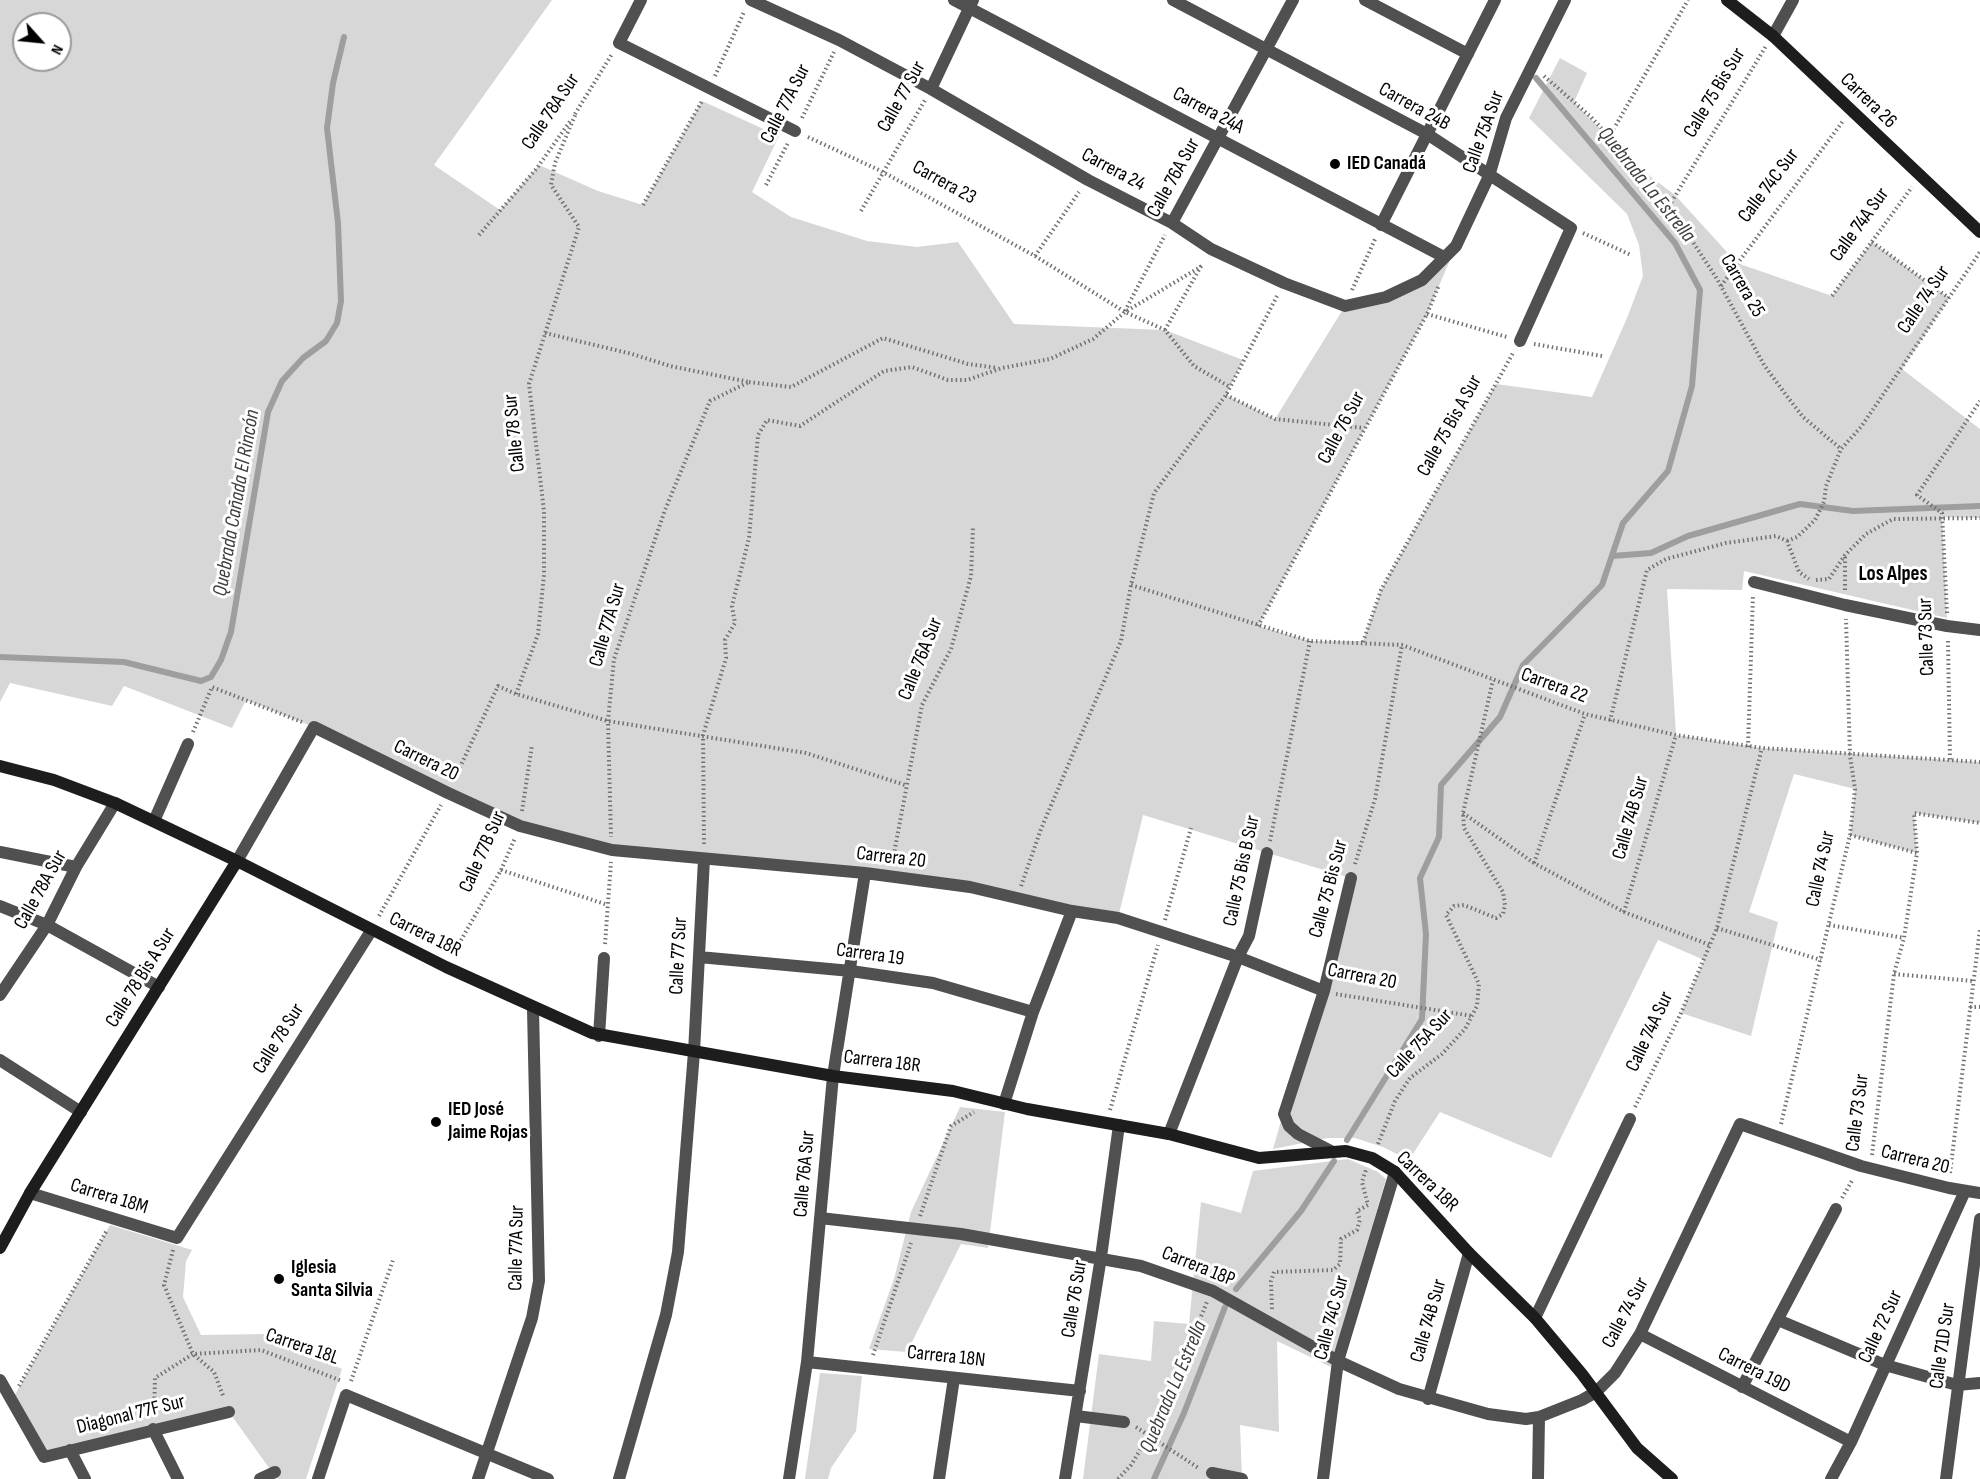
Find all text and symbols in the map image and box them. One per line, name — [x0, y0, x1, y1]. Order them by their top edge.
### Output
north arrow — [12, 12, 72, 72]
text: N — [46, 41, 67, 58]
street label: Calle 75 Bis Sur — [1679, 44, 1751, 142]
street label: Calle 77 Sur — [873, 57, 931, 137]
street label: Calle 77A Sur — [756, 60, 816, 148]
street label: Carrera 26 — [1835, 68, 1901, 134]
street label: Calle 78A Sur — [517, 69, 585, 155]
street label: Carrera 24B — [1374, 78, 1454, 136]
street label: Carrera 24A — [1168, 82, 1248, 140]
street label: Calle 75A Sur — [1458, 87, 1510, 177]
water label: Quebrada La Estrella — [1592, 122, 1700, 248]
street label: Calle 76A Sur — [1142, 134, 1206, 222]
street label: Carrera 24 — [1077, 143, 1149, 197]
street label: Calle 74C Sur — [1733, 144, 1805, 228]
place label: IED Canadá — [1347, 152, 1426, 176]
street label: Carrera 23 — [908, 156, 980, 210]
marker: IED Canadá — [1328, 157, 1342, 171]
street label: Calle 74A Sur — [1825, 183, 1895, 267]
street label: Carrera 25 — [1714, 250, 1770, 322]
street label: Calle 74 Sur — [1893, 261, 1955, 339]
street label: Calle 75 Bis A Sur — [1412, 371, 1488, 481]
street label: Calle 76 Sur — [1313, 388, 1371, 468]
street label: Calle 78 Sur — [499, 393, 531, 473]
water label: Quebrada Cañada El Rincón — [208, 408, 266, 598]
district label: Los Alpes — [1858, 562, 1928, 588]
street label: Calle 77A Sur — [585, 580, 631, 670]
street label: Calle 73 Sur — [1914, 598, 1940, 676]
street label: Calle 76A Sur — [894, 614, 948, 704]
street label: Carrera 22 — [1517, 663, 1591, 709]
street label: Carrera 20 — [389, 735, 463, 787]
street label: Calle 74B Sur — [1608, 773, 1654, 863]
street label: Calle 77B Sur — [454, 808, 512, 896]
street label: Calle 75 Bis B Sur — [1219, 813, 1265, 929]
street label: Calle 74 Sur — [1801, 829, 1841, 909]
street label: Calle 75 Bis Sur — [1304, 837, 1354, 941]
street label: Carrera 20 — [855, 842, 927, 874]
street label: Calle 78A Sur — [9, 846, 73, 934]
street label: Carrera 18R — [385, 907, 465, 963]
street label: Calle 77 Sur — [665, 917, 693, 995]
street label: Calle 78 Bis A Sur — [101, 924, 181, 1032]
street label: Carrera 19 — [834, 938, 906, 972]
street label: Carrera 20 — [1325, 959, 1399, 995]
street label: Calle 74A Sur — [1621, 988, 1679, 1076]
street label: Calle 78 Sur — [248, 999, 310, 1079]
street label: Calle 75A Sur — [1382, 1004, 1458, 1084]
street label: Carrera 18R — [842, 1045, 922, 1079]
street label: Calle 73 Sur — [1841, 1073, 1875, 1153]
place label: IED José Jaime Rojas — [448, 1098, 528, 1145]
marker: IED José Jaime Rojas — [429, 1115, 443, 1129]
street label: Calle 76A Sur — [789, 1130, 821, 1218]
street label: Carrera 20 — [1878, 1140, 1952, 1180]
street label: Carrera 18R — [1391, 1146, 1463, 1218]
street label: Carrera 18M — [67, 1174, 151, 1220]
street label: Calle 77A Sur — [504, 1205, 530, 1291]
street label: Carrera 18P — [1158, 1241, 1238, 1293]
place label: Iglesia Santa Silvia — [291, 1256, 373, 1303]
street label: Calle 76 Sur — [1057, 1258, 1093, 1340]
marker: Iglesia Santa Silvia — [272, 1272, 286, 1286]
street label: Calle 74C Sur — [1309, 1273, 1355, 1363]
street label: Calle 74 Sur — [1597, 1273, 1655, 1353]
street label: Calle 74B Sur — [1406, 1276, 1452, 1366]
street label: Calle 72 Sur — [1854, 1287, 1908, 1367]
street label: Calle 71D Sur — [1925, 1301, 1961, 1391]
water label: Quebrada La Estrella — [1135, 1317, 1213, 1457]
street label: Carrera 18L — [262, 1323, 342, 1371]
street label: Carrera 18N — [906, 1341, 986, 1373]
street label: Carrera 19D — [1714, 1343, 1794, 1399]
street label: Diagonal 77F Sur — [74, 1390, 188, 1440]

